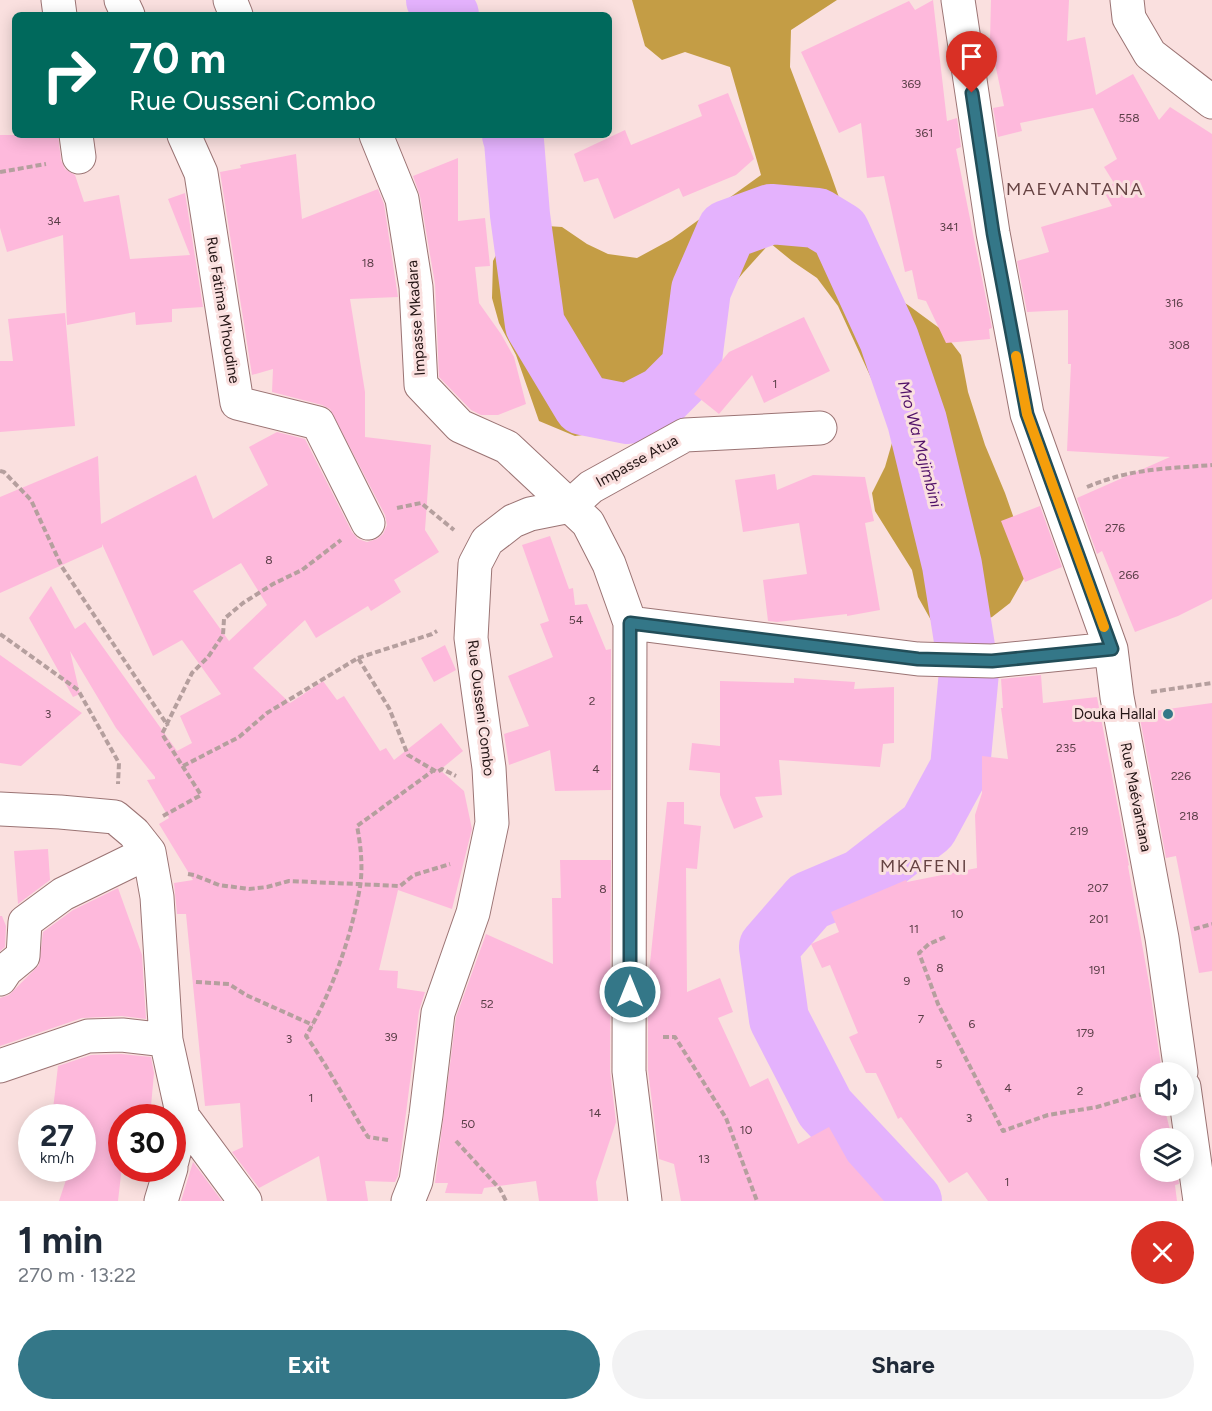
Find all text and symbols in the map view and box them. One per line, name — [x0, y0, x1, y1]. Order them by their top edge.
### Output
pin — [946, 31, 997, 93]
text: 70 m — [129, 33, 226, 84]
icon: right — [30, 36, 108, 114]
icon: arrive — [955, 40, 988, 73]
house number: 369 — [901, 77, 921, 91]
text: Rue Ousseni Combo — [129, 84, 376, 117]
house number: 558 — [1118, 111, 1140, 125]
house number: 361 — [915, 126, 933, 140]
district label: MAEVANTANA — [1006, 178, 1144, 200]
house number: 34 — [47, 214, 62, 228]
house number: 341 — [940, 220, 958, 234]
street label: Rue Fatima M'houdine — [202, 235, 244, 385]
house number: 18 — [362, 256, 374, 270]
street label: Impasse Mkadara — [403, 260, 429, 376]
house number: 316 — [1165, 296, 1183, 310]
house number: 308 — [1168, 338, 1190, 352]
house number: 1 — [773, 377, 777, 391]
water label: Mro Wa Majimbini — [894, 379, 946, 510]
street label: Impasse Atua — [593, 431, 681, 491]
house number: 276 — [1105, 521, 1125, 535]
house number: 8 — [265, 553, 273, 567]
house number: 266 — [1119, 568, 1139, 582]
house number: 54 — [569, 613, 584, 627]
street label: Rue Ousseni Combo — [464, 639, 498, 777]
house number: 2 — [589, 694, 595, 708]
place label: Douka Hallal — [1074, 705, 1156, 723]
house number: 3 — [45, 707, 51, 721]
marker: Douka Hallal — [1161, 707, 1175, 721]
house number: 235 — [1056, 741, 1076, 755]
street label: Rue Maévantana — [1117, 741, 1155, 853]
house number: 4 — [592, 762, 600, 776]
house number: 226 — [1171, 769, 1191, 783]
house number: 218 — [1179, 809, 1199, 823]
house number: 219 — [1070, 824, 1088, 838]
district label: MKAFENI — [880, 855, 968, 877]
house number: 207 — [1088, 881, 1109, 895]
house number: 8 — [599, 882, 607, 896]
house number: 10 — [951, 907, 964, 921]
house number: 201 — [1089, 912, 1109, 926]
house number: 11 — [909, 922, 919, 936]
position arrow — [598, 960, 662, 1024]
house number: 8 — [936, 961, 944, 975]
house number: 191 — [1089, 963, 1105, 977]
house number: 9 — [904, 974, 911, 988]
house number: 52 — [480, 997, 494, 1011]
house number: 7 — [918, 1012, 925, 1026]
house number: 6 — [969, 1017, 976, 1031]
house number: 179 — [1076, 1026, 1094, 1040]
house number: 39 — [384, 1030, 398, 1044]
house number: 3 — [286, 1032, 292, 1046]
house number: 5 — [936, 1057, 943, 1071]
map controls — [1140, 1062, 1194, 1182]
button: sound — [1140, 1062, 1194, 1116]
house number: 4 — [1004, 1081, 1012, 1095]
house number: 2 — [1077, 1084, 1083, 1098]
house number: 1 — [309, 1091, 313, 1105]
speed limit sign: 30 — [108, 1104, 186, 1182]
house number: 14 — [589, 1106, 602, 1120]
house number: 3 — [966, 1111, 972, 1125]
text: 27 — [40, 1117, 74, 1154]
house number: 50 — [461, 1117, 476, 1131]
house number: 10 — [740, 1123, 753, 1137]
button: layers — [1140, 1128, 1194, 1182]
text: km/h — [40, 1149, 74, 1167]
house number: 13 — [698, 1152, 710, 1166]
house number: 1 — [1005, 1175, 1009, 1189]
text: 1 min — [18, 1219, 103, 1262]
button: close — [1131, 1221, 1194, 1284]
text: 270 m · 13:22 — [18, 1263, 136, 1287]
button: Exit — [18, 1330, 600, 1399]
button: Share — [612, 1330, 1194, 1399]

